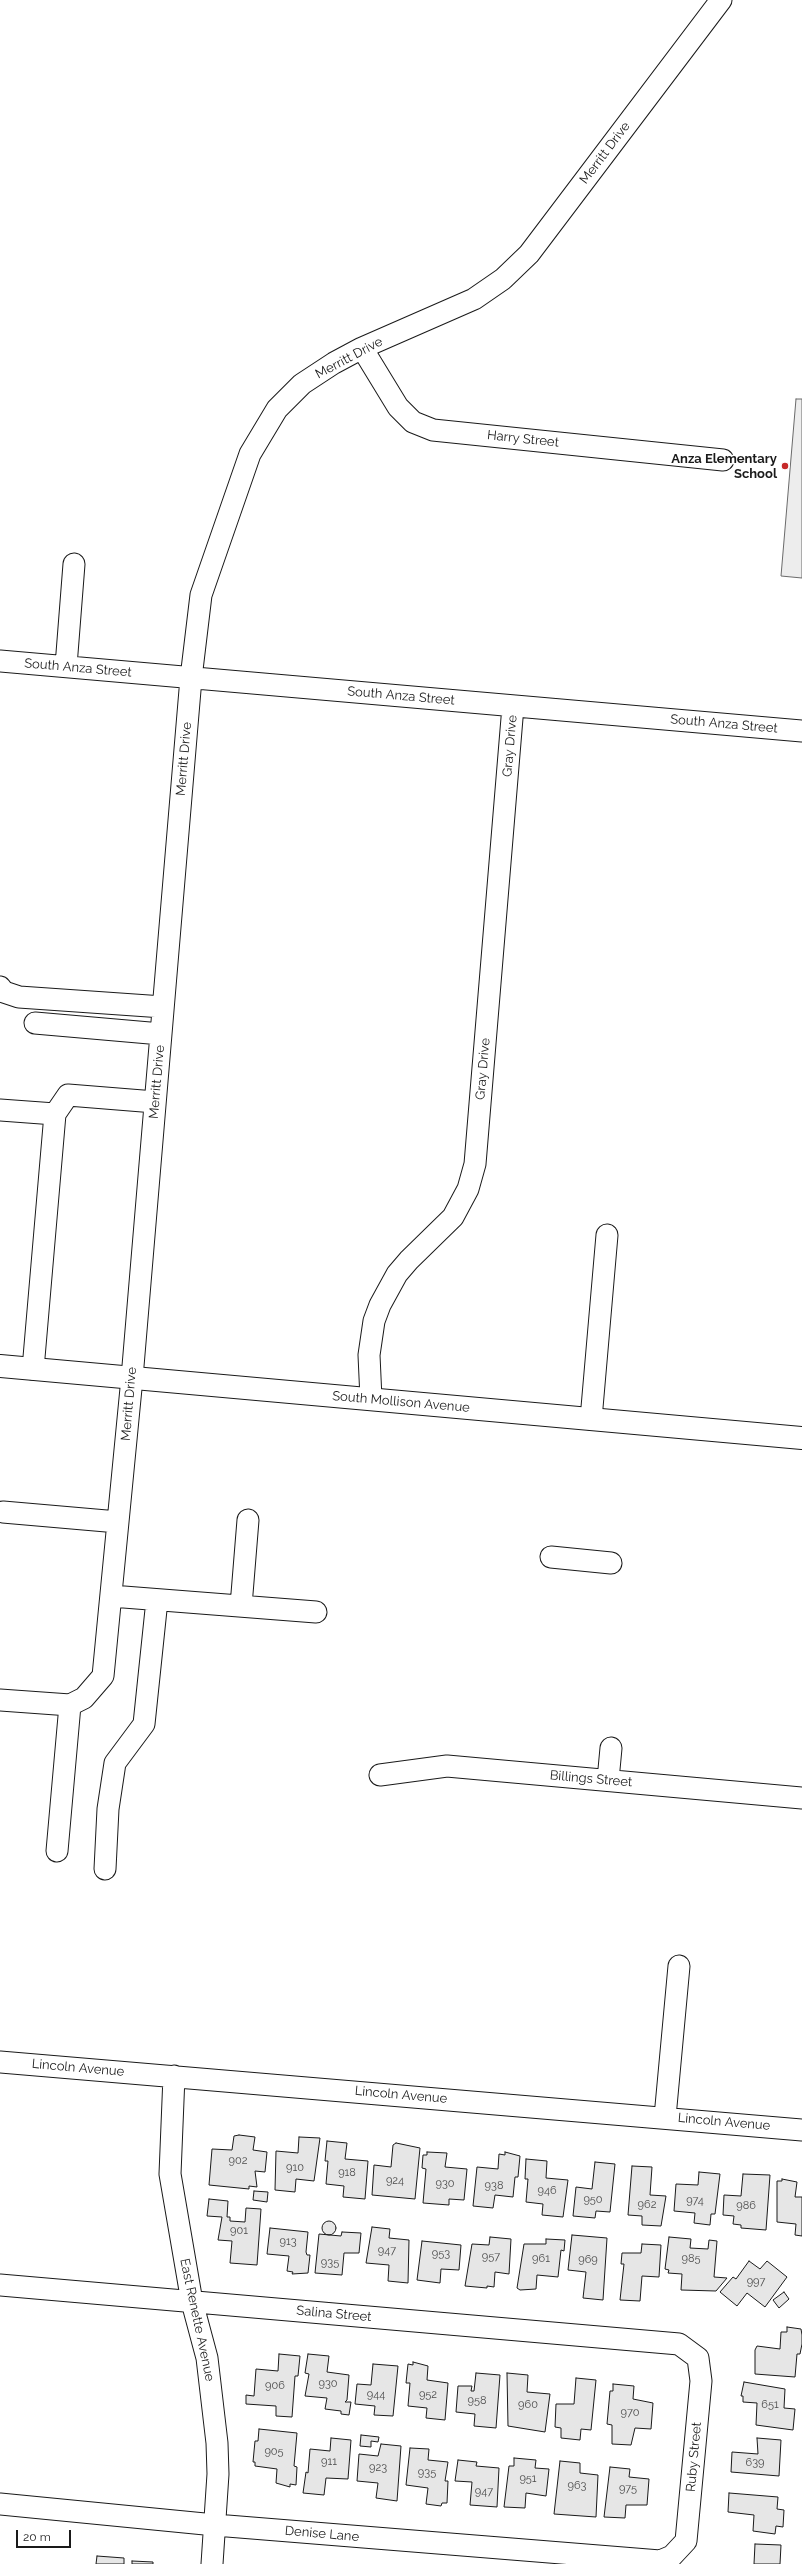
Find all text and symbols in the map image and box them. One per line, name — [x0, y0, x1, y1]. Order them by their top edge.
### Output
street label: Merritt Drive — [577, 119, 633, 187]
street label: Merritt Drive — [313, 334, 385, 382]
street label: Harry Street — [486, 427, 560, 451]
place label: Anza Elementary School — [671, 451, 777, 482]
marker: Anza Elementary School — [780, 461, 790, 471]
street label: South Anza Street — [24, 656, 132, 680]
street label: South Anza Street — [347, 684, 455, 708]
street label: South Anza Street — [670, 712, 778, 736]
street label: Gray Drive — [500, 714, 520, 778]
street label: Merritt Drive — [173, 721, 195, 797]
street label: Gray Drive — [473, 1037, 493, 1101]
street label: Merritt Drive — [146, 1044, 168, 1120]
street label: Merritt Drive — [118, 1366, 140, 1442]
street label: South Mollison Avenue — [332, 1388, 470, 1416]
street label: Billings Street — [549, 1768, 633, 1790]
street label: Lincoln Avenue — [31, 2056, 125, 2080]
street label: Lincoln Avenue — [354, 2083, 448, 2107]
street label: Lincoln Avenue — [677, 2110, 771, 2134]
house number: 902 — [229, 2154, 247, 2168]
house number: 910 — [286, 2161, 304, 2175]
house number: 918 — [338, 2166, 356, 2180]
house number: 924 — [386, 2174, 404, 2188]
house number: 930 — [435, 2177, 455, 2191]
house number: 938 — [485, 2179, 503, 2193]
house number: 946 — [537, 2184, 557, 2198]
house number: 950 — [583, 2193, 603, 2207]
house number: 974 — [686, 2194, 704, 2208]
house number: 962 — [638, 2198, 656, 2212]
house number: 986 — [736, 2199, 756, 2213]
house number: 901 — [230, 2224, 248, 2238]
house number: 913 — [279, 2235, 297, 2249]
house number: 947 — [378, 2244, 396, 2258]
house number: 953 — [432, 2247, 450, 2261]
house number: 957 — [482, 2250, 500, 2264]
house number: 961 — [532, 2252, 550, 2266]
house number: 985 — [682, 2252, 700, 2266]
house number: 969 — [578, 2253, 598, 2267]
house number: 935 — [321, 2256, 339, 2270]
street label: East Renette Avenue — [176, 2257, 218, 2383]
house number: 997 — [747, 2275, 765, 2289]
street label: Salina Street — [296, 2303, 372, 2325]
house number: 930 — [318, 2377, 338, 2391]
house number: 906 — [265, 2379, 285, 2393]
house number: 944 — [367, 2388, 385, 2402]
house number: 952 — [419, 2388, 437, 2402]
house number: 958 — [468, 2394, 486, 2408]
house number: 960 — [518, 2398, 538, 2412]
house number: 651 — [761, 2398, 779, 2412]
house number: 970 — [621, 2406, 639, 2420]
street label: Ruby Street — [683, 2421, 705, 2493]
house number: 905 — [264, 2445, 284, 2459]
house number: 911 — [321, 2455, 337, 2469]
house number: 639 — [746, 2456, 764, 2470]
house number: 923 — [369, 2461, 387, 2475]
house number: 935 — [418, 2466, 436, 2480]
house number: 951 — [519, 2472, 537, 2486]
house number: 963 — [568, 2479, 586, 2493]
house number: 975 — [619, 2482, 637, 2496]
house number: 947 — [475, 2485, 493, 2499]
scale bar — [18, 2522, 73, 2548]
street label: Denise Lane — [284, 2523, 360, 2545]
text: 20 m — [23, 2530, 51, 2544]

